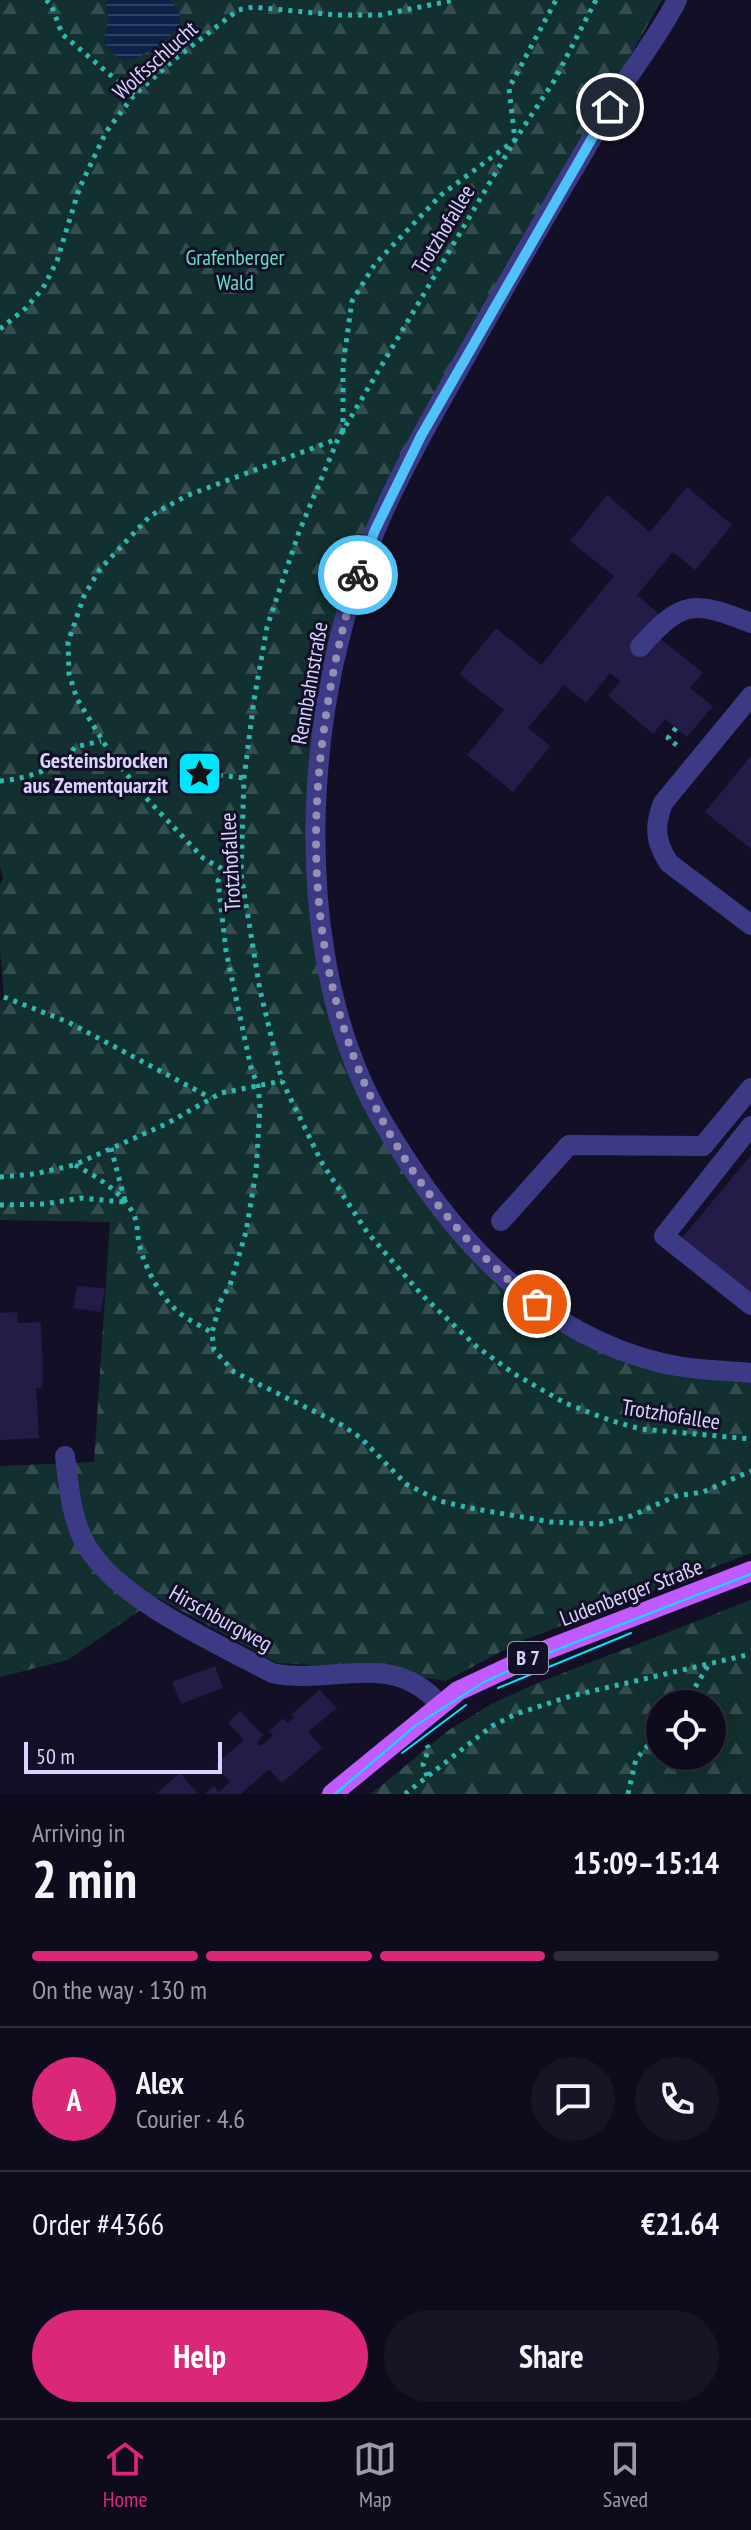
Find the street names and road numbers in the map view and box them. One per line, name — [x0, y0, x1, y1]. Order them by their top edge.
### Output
street label: Wolfsschlucht — [107, 14, 203, 106]
street label: Trotzhofallee — [405, 179, 481, 279]
street label: Rennbahnstraße — [284, 620, 334, 746]
street label: Trotzhofallee — [213, 812, 247, 912]
street label: Trotzhofallee — [620, 1392, 722, 1436]
street label: Ludenberger Straße — [556, 1552, 706, 1632]
street label: Hirschburgweg — [165, 1578, 277, 1658]
road number: B 7 — [508, 1642, 548, 1674]

